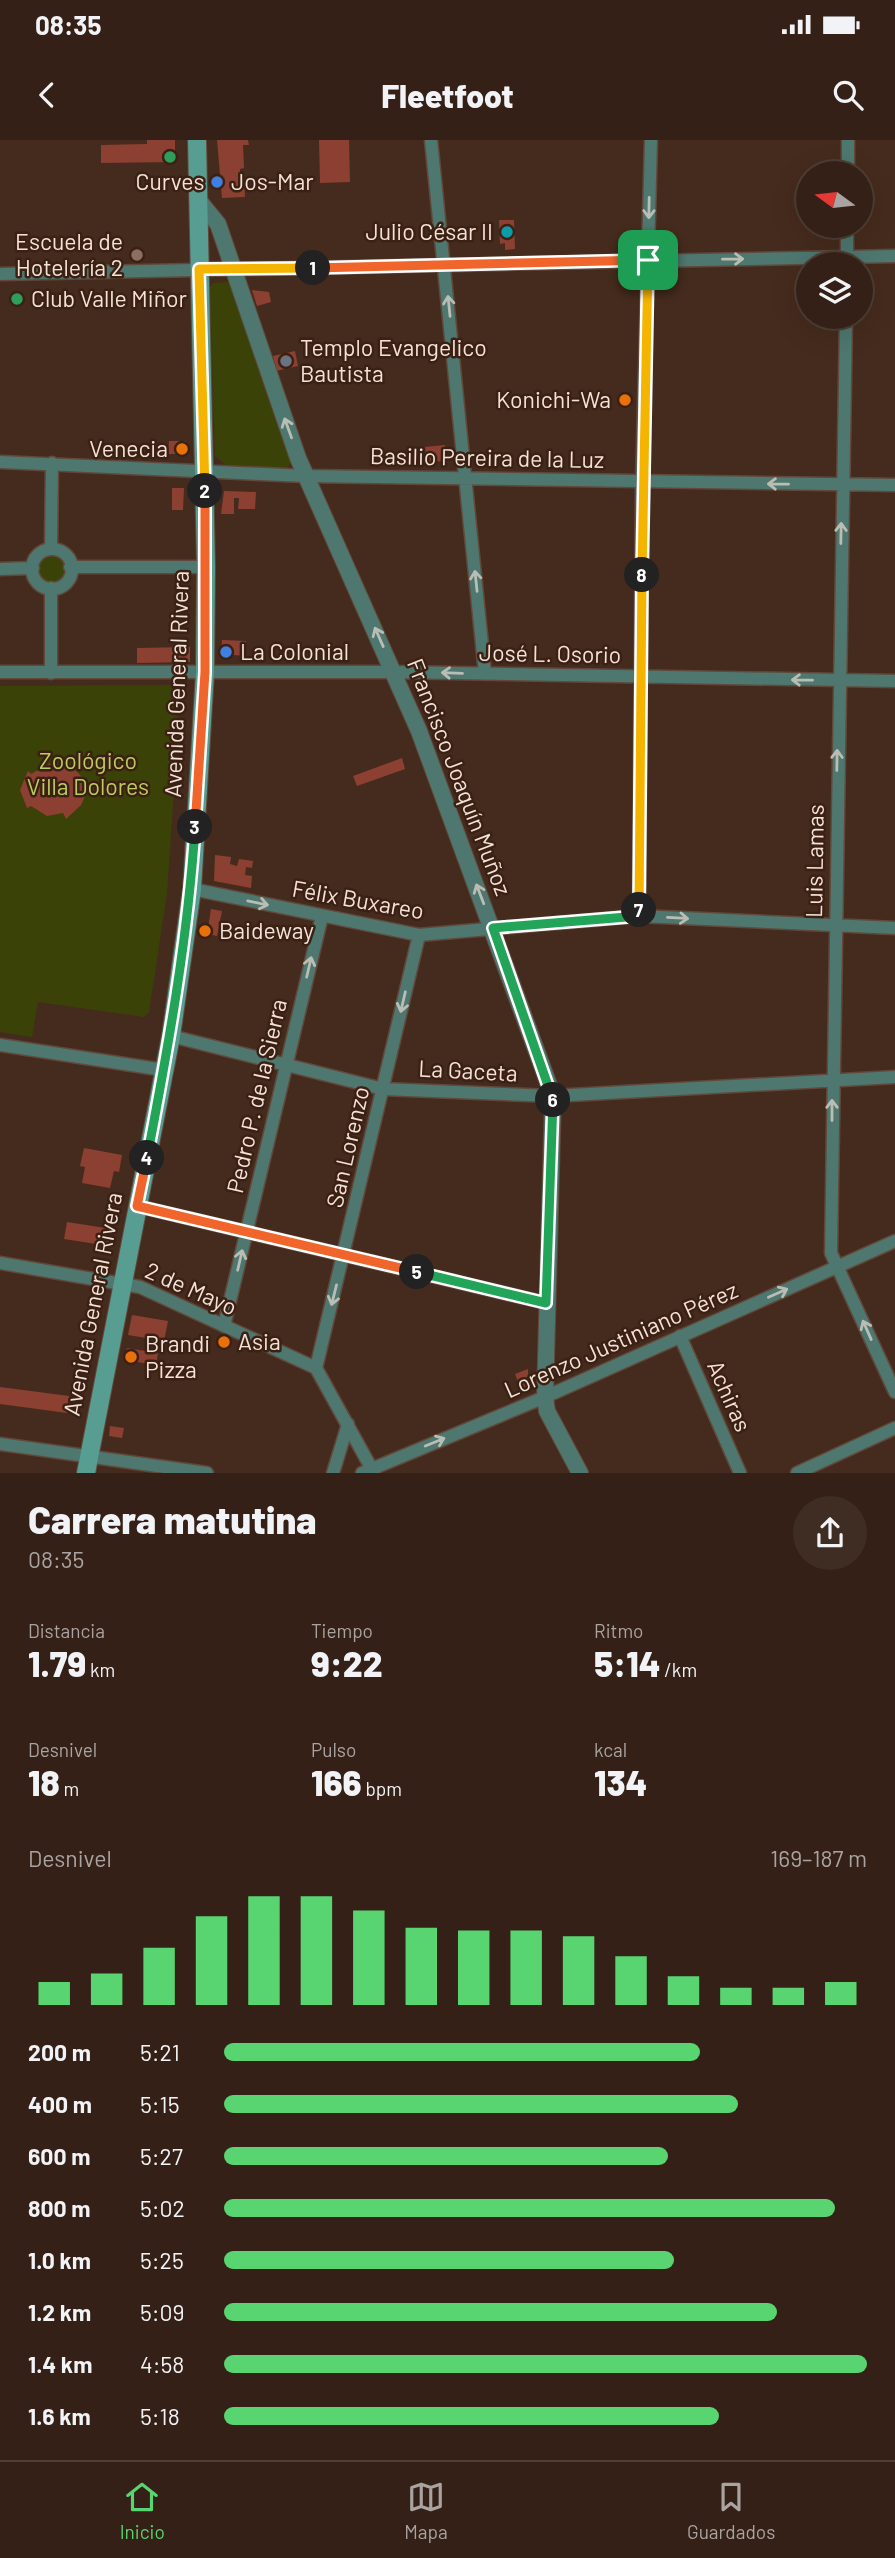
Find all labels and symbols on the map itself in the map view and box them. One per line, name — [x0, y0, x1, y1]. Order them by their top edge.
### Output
marker: Curves — [162, 149, 178, 165]
north arrow — [796, 161, 873, 238]
place label: Curves — [136, 167, 204, 195]
place label: Jos-Mar — [231, 167, 314, 195]
marker: Jos-Mar — [209, 174, 225, 190]
one-way arrow — [643, 196, 656, 219]
place label: Julio César II — [365, 217, 493, 245]
marker: Julio César II — [499, 224, 515, 240]
place label: Escuela de Hotelería 2 — [15, 227, 123, 281]
pin — [618, 230, 678, 290]
marker: Escuela de Hotelería 2 — [129, 247, 145, 263]
pin: 1 — [296, 250, 330, 286]
one-way arrow — [721, 252, 744, 265]
place label: Club Valle Miñor — [31, 284, 188, 312]
marker: Club Valle Miñor — [9, 291, 25, 307]
one-way arrow — [442, 295, 455, 318]
place label: Templo Evangelico Bautista — [300, 333, 487, 387]
marker: Templo Evangelico Bautista — [278, 353, 294, 369]
place label: Konichi-Wa — [496, 385, 611, 413]
marker: Konichi-Wa — [617, 392, 633, 408]
one-way arrow — [281, 418, 293, 440]
place label: Venecia — [89, 434, 168, 462]
marker: Venecia — [174, 441, 190, 457]
street label: Basilio Pereira de la Luz — [370, 441, 604, 473]
pin: 2 — [188, 474, 222, 508]
one-way arrow — [767, 477, 790, 490]
one-way arrow — [835, 522, 848, 545]
pin: 8 — [624, 558, 660, 592]
street label: Avenida General Rivera — [158, 570, 194, 798]
one-way arrow — [469, 571, 482, 593]
one-way arrow — [372, 627, 385, 648]
place label: La Colonial — [240, 637, 349, 665]
street label: José L. Osorio — [479, 638, 621, 668]
marker: La Colonial — [218, 644, 234, 660]
street label: Francisco Joaquín Muñoz — [402, 654, 518, 899]
one-way arrow — [441, 666, 464, 680]
one-way arrow — [791, 673, 814, 687]
park label: Zoológico Villa Dolores — [27, 746, 149, 800]
one-way arrow — [830, 749, 844, 772]
street label: Luis Lamas — [799, 804, 829, 918]
pin: 3 — [178, 810, 212, 844]
street label: Félix Buxareo — [290, 874, 426, 924]
one-way arrow — [473, 884, 486, 905]
pin: 7 — [622, 892, 656, 928]
one-way arrow — [246, 896, 269, 910]
one-way arrow — [666, 912, 689, 925]
place label: Baideway — [219, 916, 314, 944]
marker: Baideway — [197, 923, 213, 939]
one-way arrow — [303, 956, 316, 979]
one-way arrow — [396, 990, 409, 1013]
street label: Pedro P. de la Sierra — [220, 996, 292, 1196]
street label: La Gaceta — [418, 1053, 518, 1087]
pin: 6 — [536, 1082, 570, 1118]
street label: San Lorenzo — [320, 1083, 375, 1210]
one-way arrow — [825, 1099, 839, 1122]
pin: 4 — [130, 1140, 164, 1176]
street label: Avenida General Rivera — [57, 1190, 127, 1418]
one-way arrow — [233, 1249, 247, 1272]
pin: 5 — [400, 1254, 434, 1290]
street label: 2 de Mayo — [141, 1256, 241, 1321]
street label: Lorenzo Justiniano Pérez — [500, 1275, 742, 1403]
one-way arrow — [327, 1283, 340, 1306]
one-way arrow — [767, 1286, 788, 1299]
one-way arrow — [860, 1319, 873, 1341]
place label: Asia — [238, 1327, 281, 1355]
place label: Brandi Pizza — [145, 1329, 210, 1383]
marker: Asia — [216, 1334, 232, 1350]
marker: Brandi Pizza — [123, 1349, 139, 1365]
street label: Achiras — [702, 1356, 758, 1436]
one-way arrow — [423, 1435, 445, 1448]

